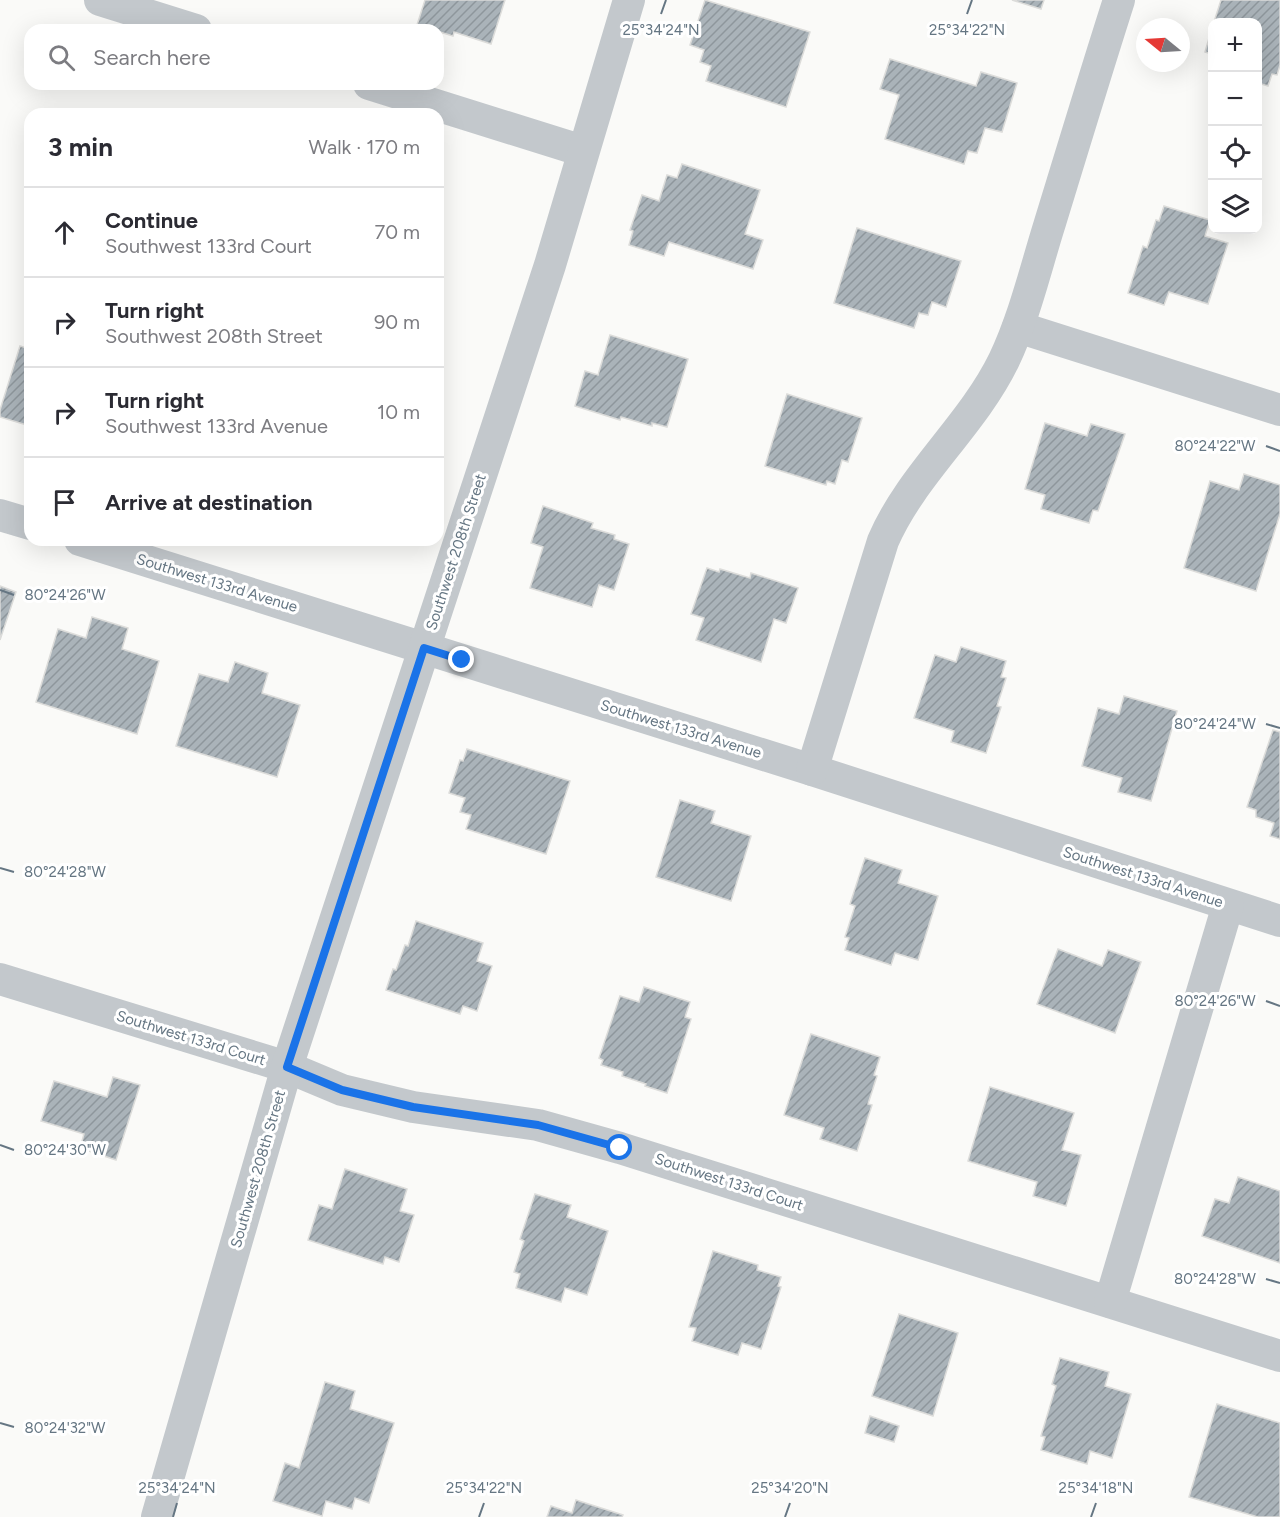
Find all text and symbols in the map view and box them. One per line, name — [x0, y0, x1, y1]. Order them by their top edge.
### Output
north arrow — [1136, 18, 1190, 72]
map controls — [1208, 18, 1262, 234]
button: + — [1208, 18, 1262, 72]
text: 25°34'24"N — [622, 21, 700, 39]
text: 25°34'22"N — [929, 21, 1005, 39]
search box — [24, 24, 444, 90]
icon: search — [45, 41, 78, 74]
text: Search here — [93, 44, 211, 71]
button: − — [1208, 72, 1262, 126]
button: locate — [1208, 126, 1262, 180]
text: 3 min — [48, 131, 113, 163]
text: Walk · 170 m — [309, 135, 420, 159]
button: layers — [1208, 180, 1262, 234]
text: Continue — [105, 207, 198, 234]
icon: ahead — [48, 216, 81, 249]
text: 70 m — [374, 220, 420, 244]
text: Southwest 133rd Court — [105, 234, 312, 258]
text: Turn right — [105, 297, 204, 324]
icon: right — [48, 306, 81, 339]
text: 90 m — [374, 310, 420, 334]
text: Southwest 208th Street — [105, 324, 323, 348]
text: Turn right — [105, 387, 204, 414]
icon: right — [48, 396, 81, 429]
text: 10 m — [377, 400, 420, 424]
text: Southwest 133rd Avenue — [105, 414, 328, 438]
text: 80°24'22"W — [1174, 437, 1256, 455]
street label: Southwest 208th Street — [422, 471, 490, 632]
icon: arrive — [48, 486, 81, 519]
text: Arrive at destination — [105, 489, 313, 516]
street label: Southwest 133rd Avenue — [134, 550, 300, 616]
text: 80°24'26"W — [24, 586, 106, 604]
route end — [448, 646, 474, 672]
street label: Southwest 133rd Avenue — [598, 696, 764, 762]
text: 80°24'24"W — [1174, 715, 1257, 733]
street label: Southwest 133rd Avenue — [1061, 843, 1225, 911]
text: 80°24'28"W — [24, 863, 107, 881]
text: 80°24'26"W — [1174, 992, 1256, 1010]
street label: Southwest 133rd Court — [114, 1007, 268, 1069]
street label: Southwest 208th Street — [227, 1088, 289, 1250]
route start — [606, 1134, 632, 1160]
text: 80°24'30"W — [24, 1141, 107, 1159]
street label: Southwest 133rd Court — [652, 1149, 806, 1215]
text: 80°24'28"W — [1174, 1270, 1257, 1288]
text: 80°24'32"W — [25, 1419, 106, 1437]
text: 25°34'24"N — [138, 1479, 216, 1497]
text: 25°34'22"N — [446, 1479, 522, 1497]
text: 25°34'20"N — [751, 1479, 829, 1497]
text: 25°34'18"N — [1059, 1479, 1133, 1497]

